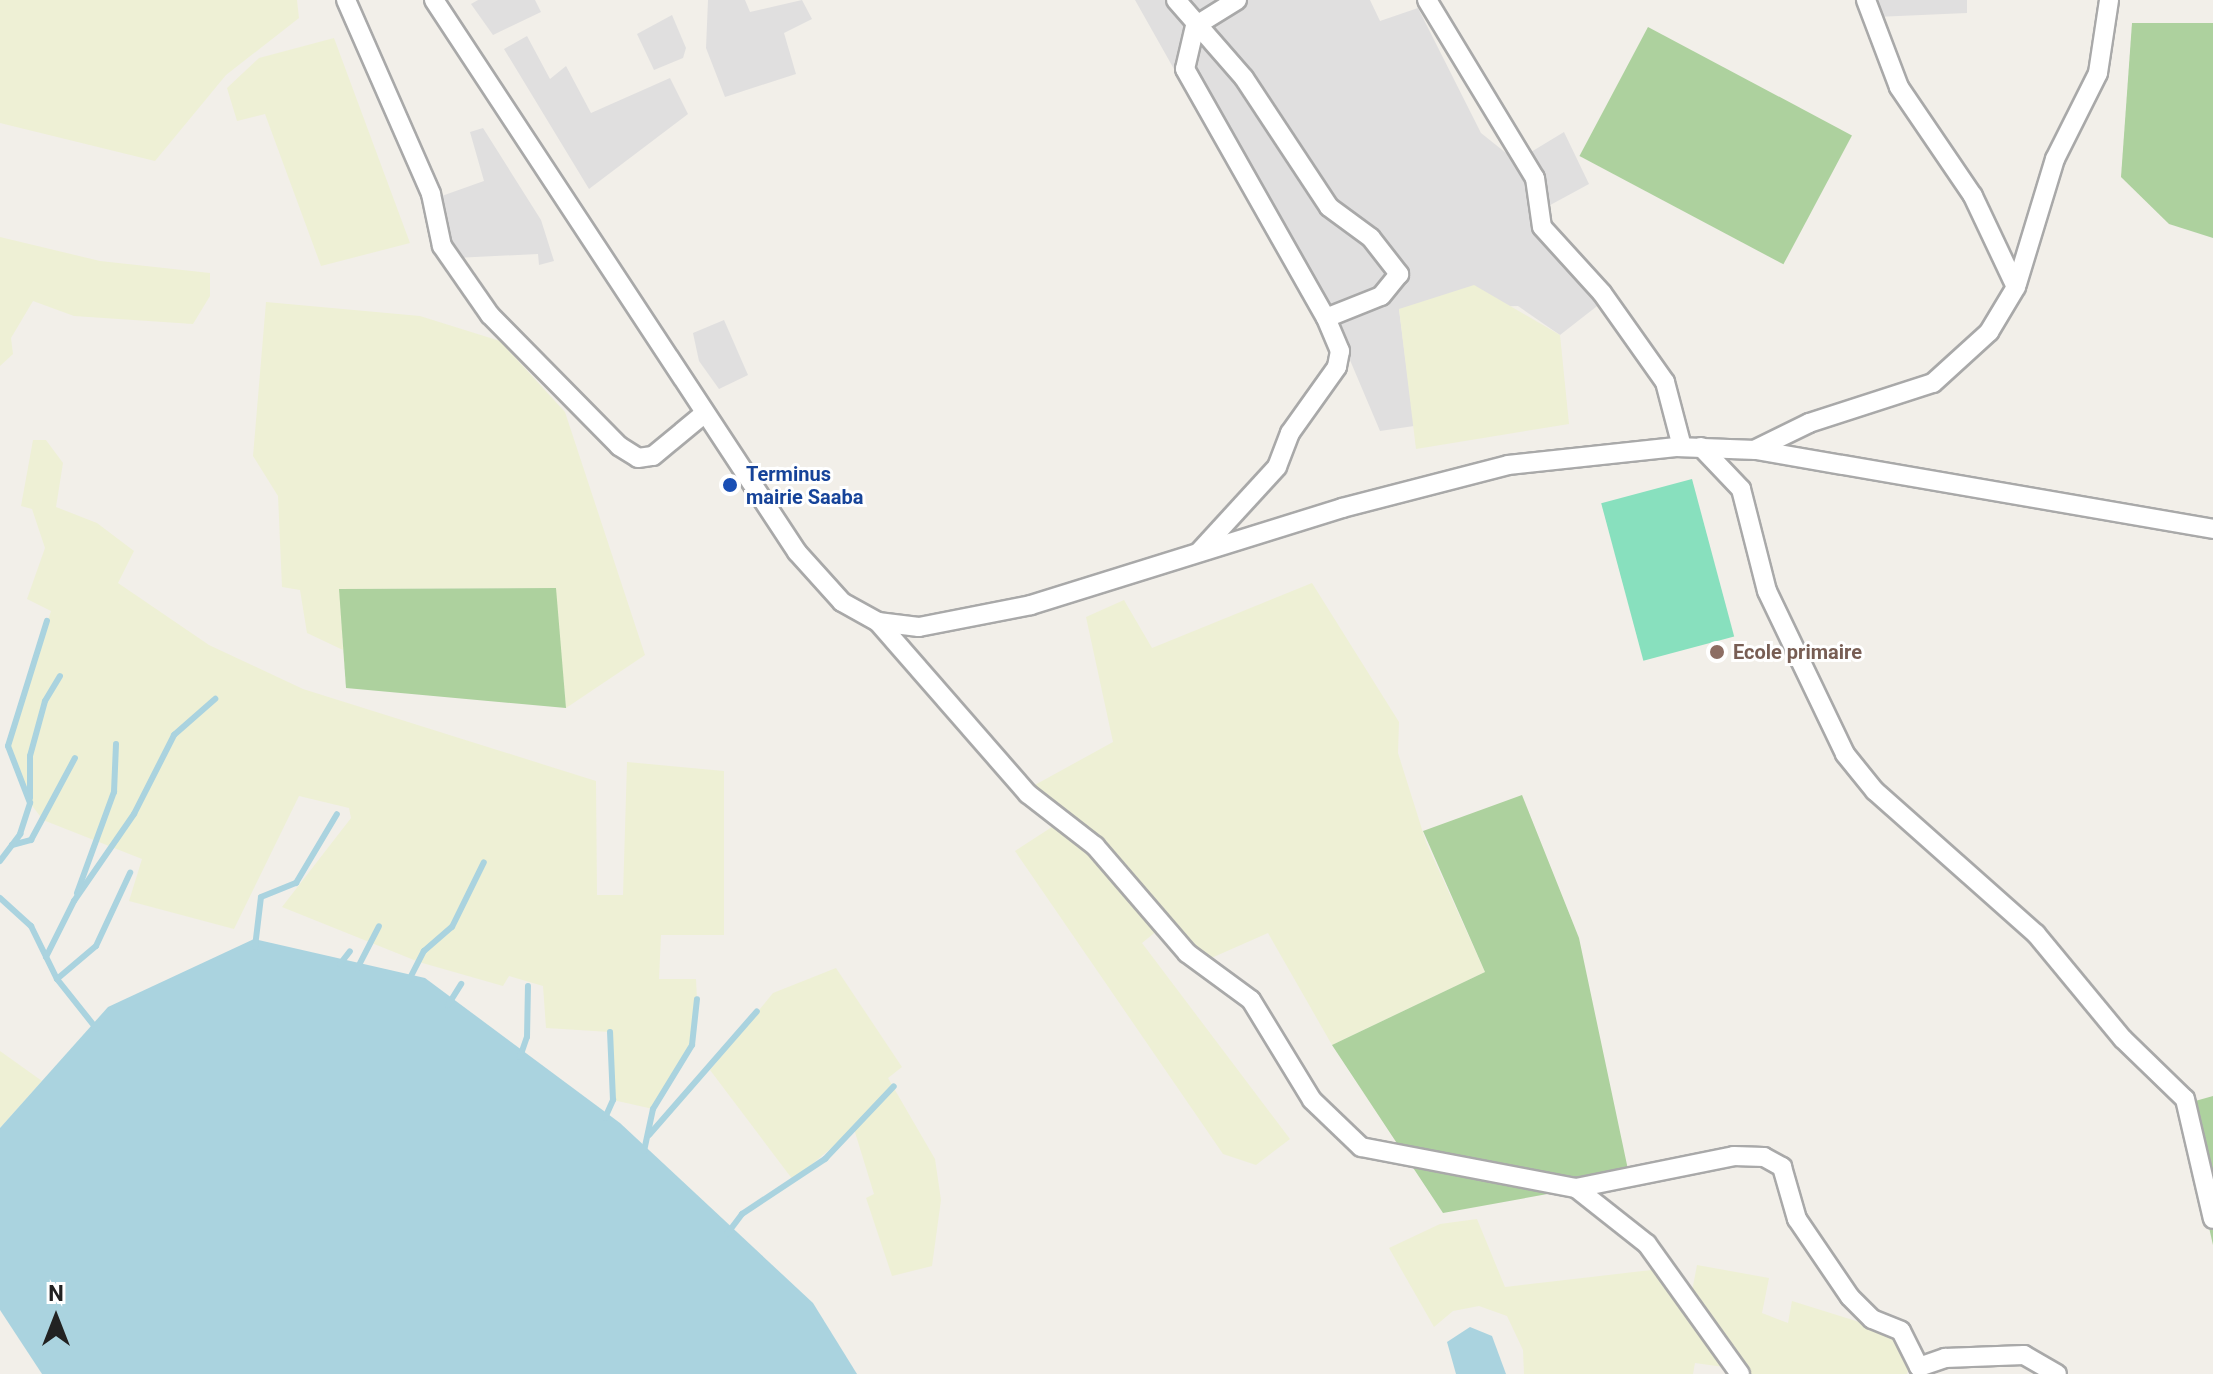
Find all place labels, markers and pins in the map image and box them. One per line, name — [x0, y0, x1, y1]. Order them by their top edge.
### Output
place label: Terminus mairie Saaba — [746, 462, 863, 509]
marker: Terminus mairie Saaba — [721, 476, 739, 494]
place label: Ecole primaire — [1733, 640, 1862, 664]
marker: Ecole primaire — [1708, 643, 1726, 661]

